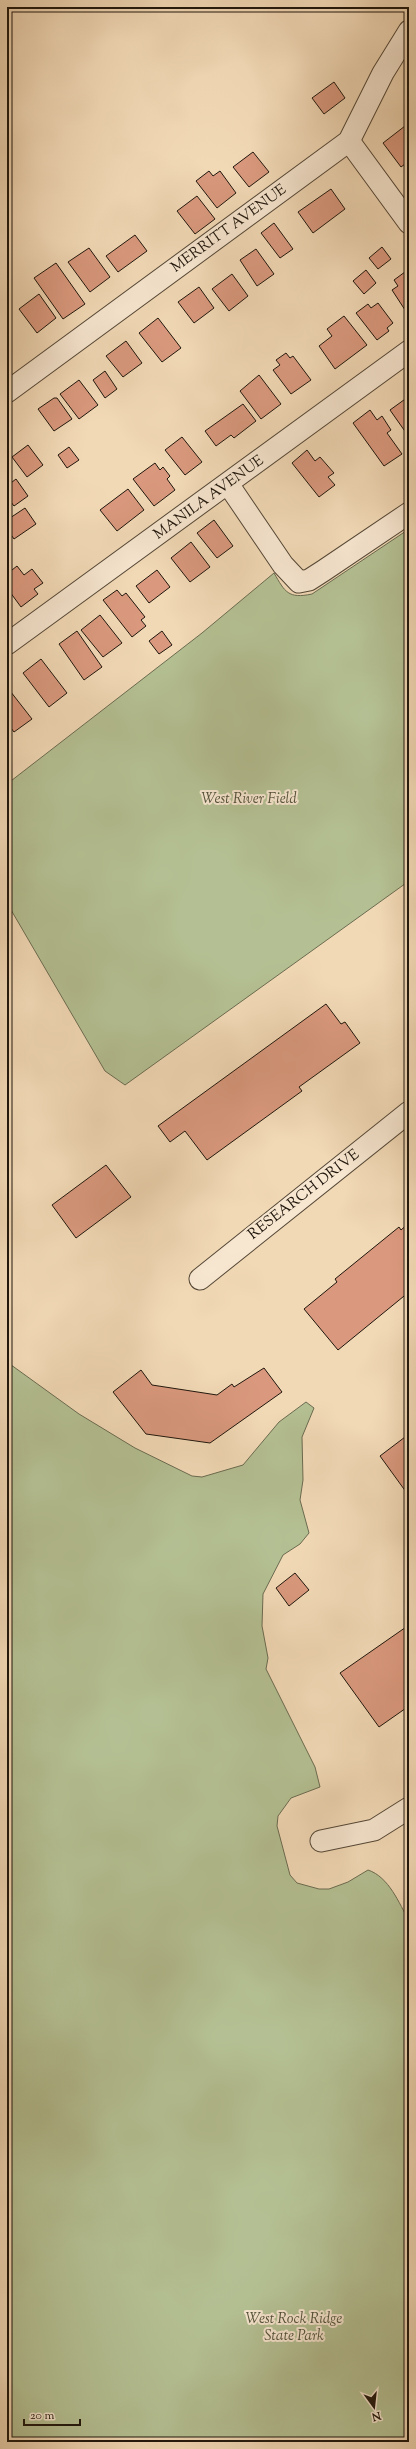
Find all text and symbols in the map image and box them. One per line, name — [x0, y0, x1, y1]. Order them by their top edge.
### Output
street label: MERRITT AVENUE — [167, 180, 291, 278]
street label: MANILA AVENUE — [150, 451, 268, 545]
park label: West River Field — [201, 789, 297, 810]
street label: RESEARCH DRIVE — [244, 1145, 364, 1245]
park label: West Rock Ridge State Park — [246, 2309, 342, 2347]
north arrow — [354, 2387, 394, 2427]
scale bar — [24, 2401, 80, 2427]
text: 20 m — [30, 2407, 55, 2425]
text: N — [370, 2407, 384, 2425]

